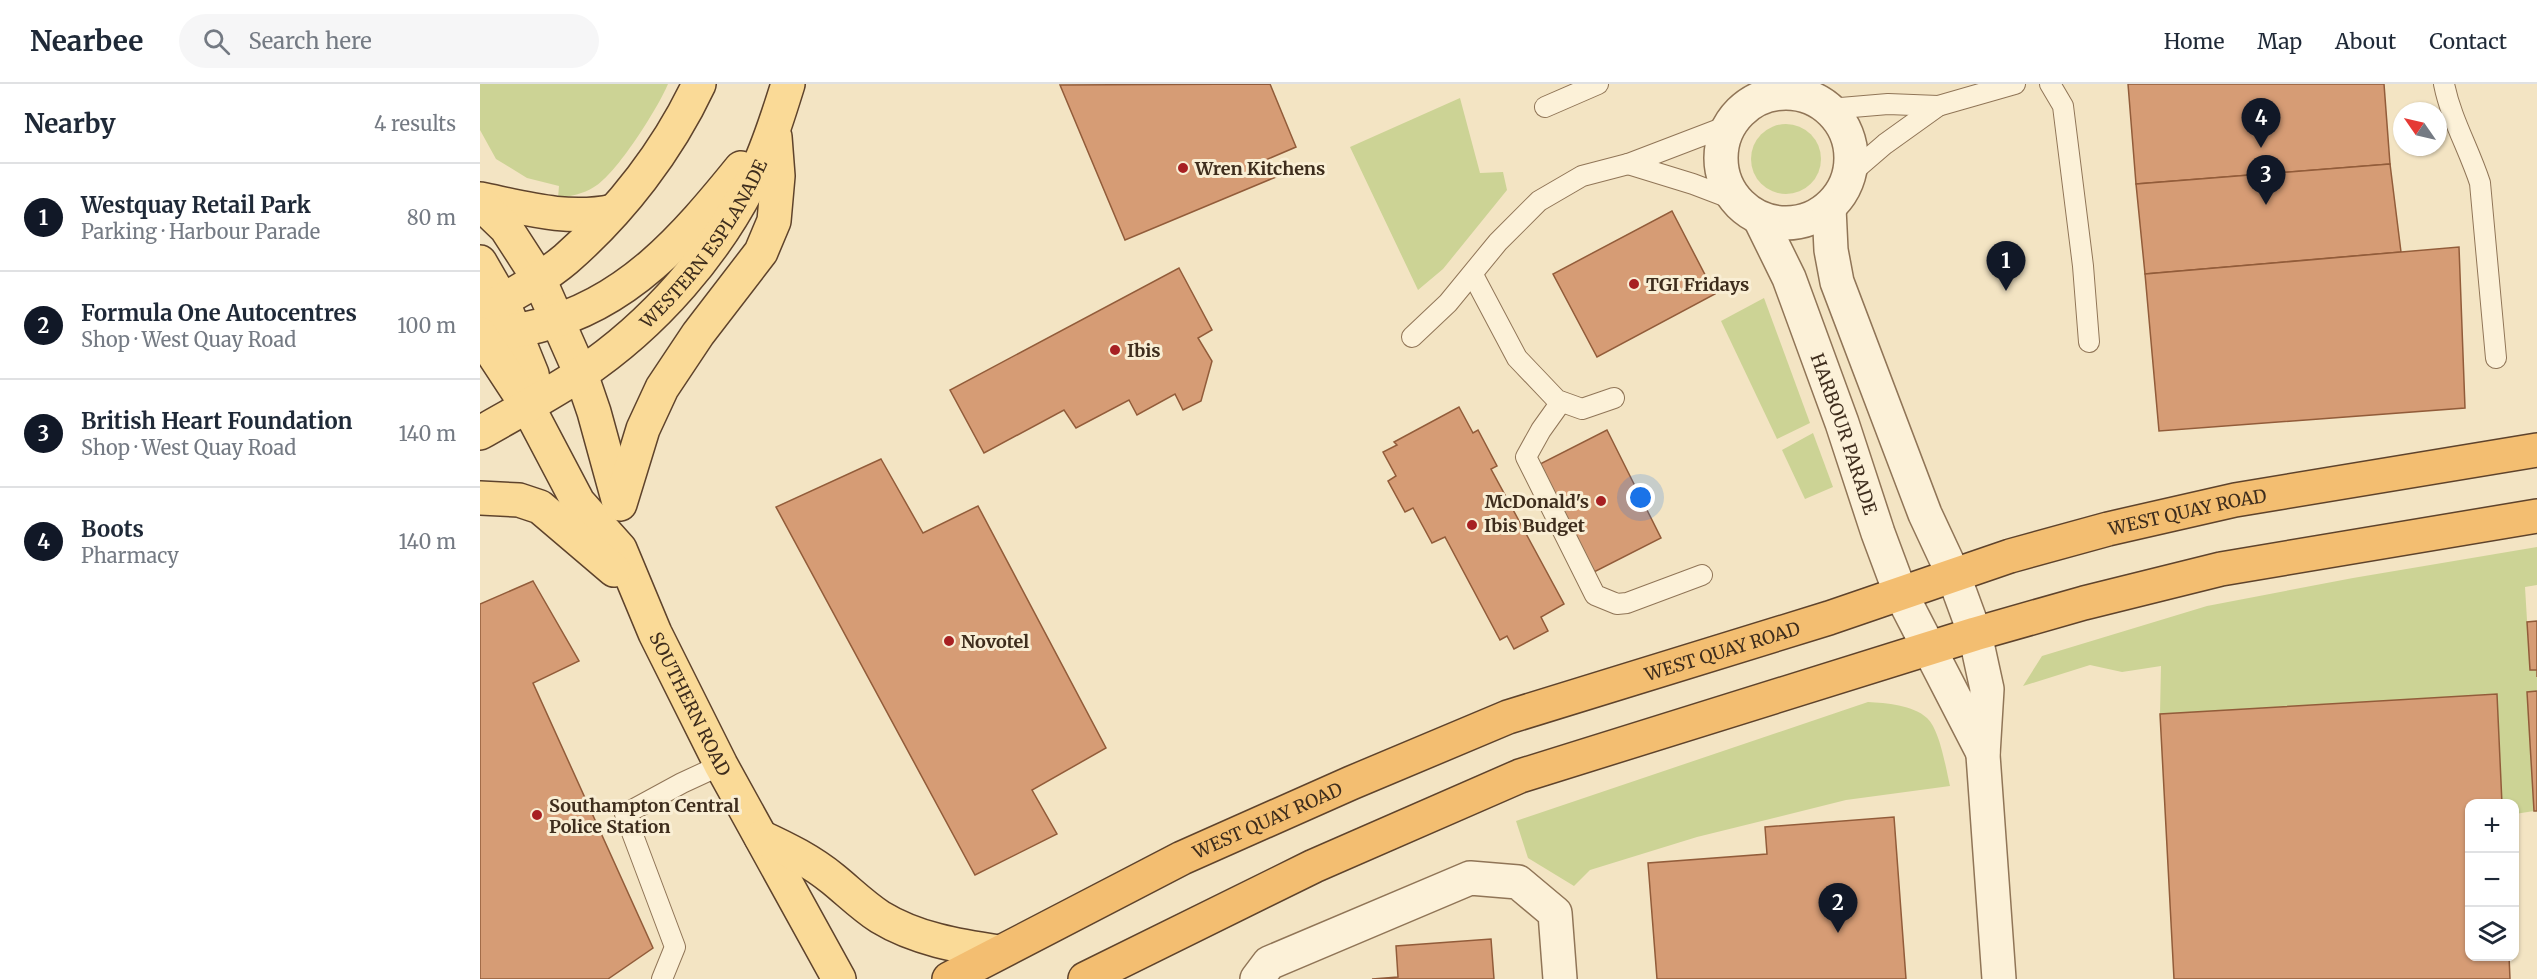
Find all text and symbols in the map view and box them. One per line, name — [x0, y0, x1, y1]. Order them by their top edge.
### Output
search box — [179, 14, 599, 68]
text: Nearbee — [30, 23, 143, 59]
icon: search — [200, 25, 233, 58]
text: Search here — [248, 27, 372, 55]
text: Home — [2164, 28, 2224, 55]
text: Map — [2257, 28, 2302, 55]
text: About — [2335, 28, 2396, 55]
text: Contact — [2429, 28, 2507, 55]
pin: 4 — [2242, 98, 2280, 148]
north arrow — [2393, 102, 2447, 156]
text: Nearby — [24, 107, 116, 140]
text: 4 results — [374, 111, 456, 136]
street label: WESTERN ESPLANADE — [634, 155, 772, 334]
pin: 3 — [2246, 156, 2286, 205]
place label: Wren Kitchens — [1194, 157, 1325, 180]
marker: Wren Kitchens — [1176, 161, 1190, 175]
text: Westquay Retail Park — [81, 191, 311, 219]
text: 1 — [39, 205, 48, 230]
text: 80 m — [407, 205, 456, 230]
text: Parking · Harbour Parade — [81, 219, 320, 244]
pin: 1 — [1986, 242, 2026, 291]
place label: TGI Fridays — [1646, 273, 1749, 296]
marker: TGI Fridays — [1627, 277, 1641, 291]
text: Formula One Autocentres — [81, 299, 357, 327]
text: 2 — [38, 313, 49, 338]
text: 100 m — [397, 313, 456, 338]
text: Shop · West Quay Road — [81, 327, 296, 352]
place label: Ibis — [1127, 339, 1161, 362]
marker: Ibis — [1108, 343, 1122, 357]
street label: HARBOUR PARADE — [1806, 350, 1883, 518]
text: British Heart Foundation — [81, 407, 352, 435]
text: 3 — [38, 421, 49, 446]
text: 140 m — [399, 421, 456, 446]
text: Shop · West Quay Road — [81, 435, 296, 460]
your location — [1626, 483, 1655, 512]
street label: WEST QUAY ROAD — [2105, 483, 2268, 540]
place label: McDonald's — [1485, 490, 1589, 513]
marker: McDonald's — [1594, 494, 1608, 508]
place label: Ibis Budget — [1484, 514, 1586, 537]
text: Boots — [81, 515, 144, 543]
marker: Ibis Budget — [1465, 518, 1479, 532]
text: 4 — [37, 529, 50, 554]
text: 140 m — [399, 529, 456, 554]
text: Pharmacy — [81, 543, 179, 568]
street label: WEST QUAY ROAD — [1641, 616, 1803, 686]
street label: SOUTHERN ROAD — [645, 628, 736, 780]
place label: Novotel — [961, 630, 1029, 653]
marker: Novotel — [942, 634, 956, 648]
street label: WEST QUAY ROAD — [1188, 777, 1346, 864]
place label: Southampton Central Police Station — [549, 794, 740, 838]
map controls — [2465, 799, 2519, 961]
button: + — [2465, 799, 2519, 853]
marker: Southampton Central Police Station — [530, 808, 544, 822]
button: − — [2465, 853, 2519, 907]
pin: 2 — [1818, 884, 1858, 933]
button: layers — [2465, 907, 2519, 961]

